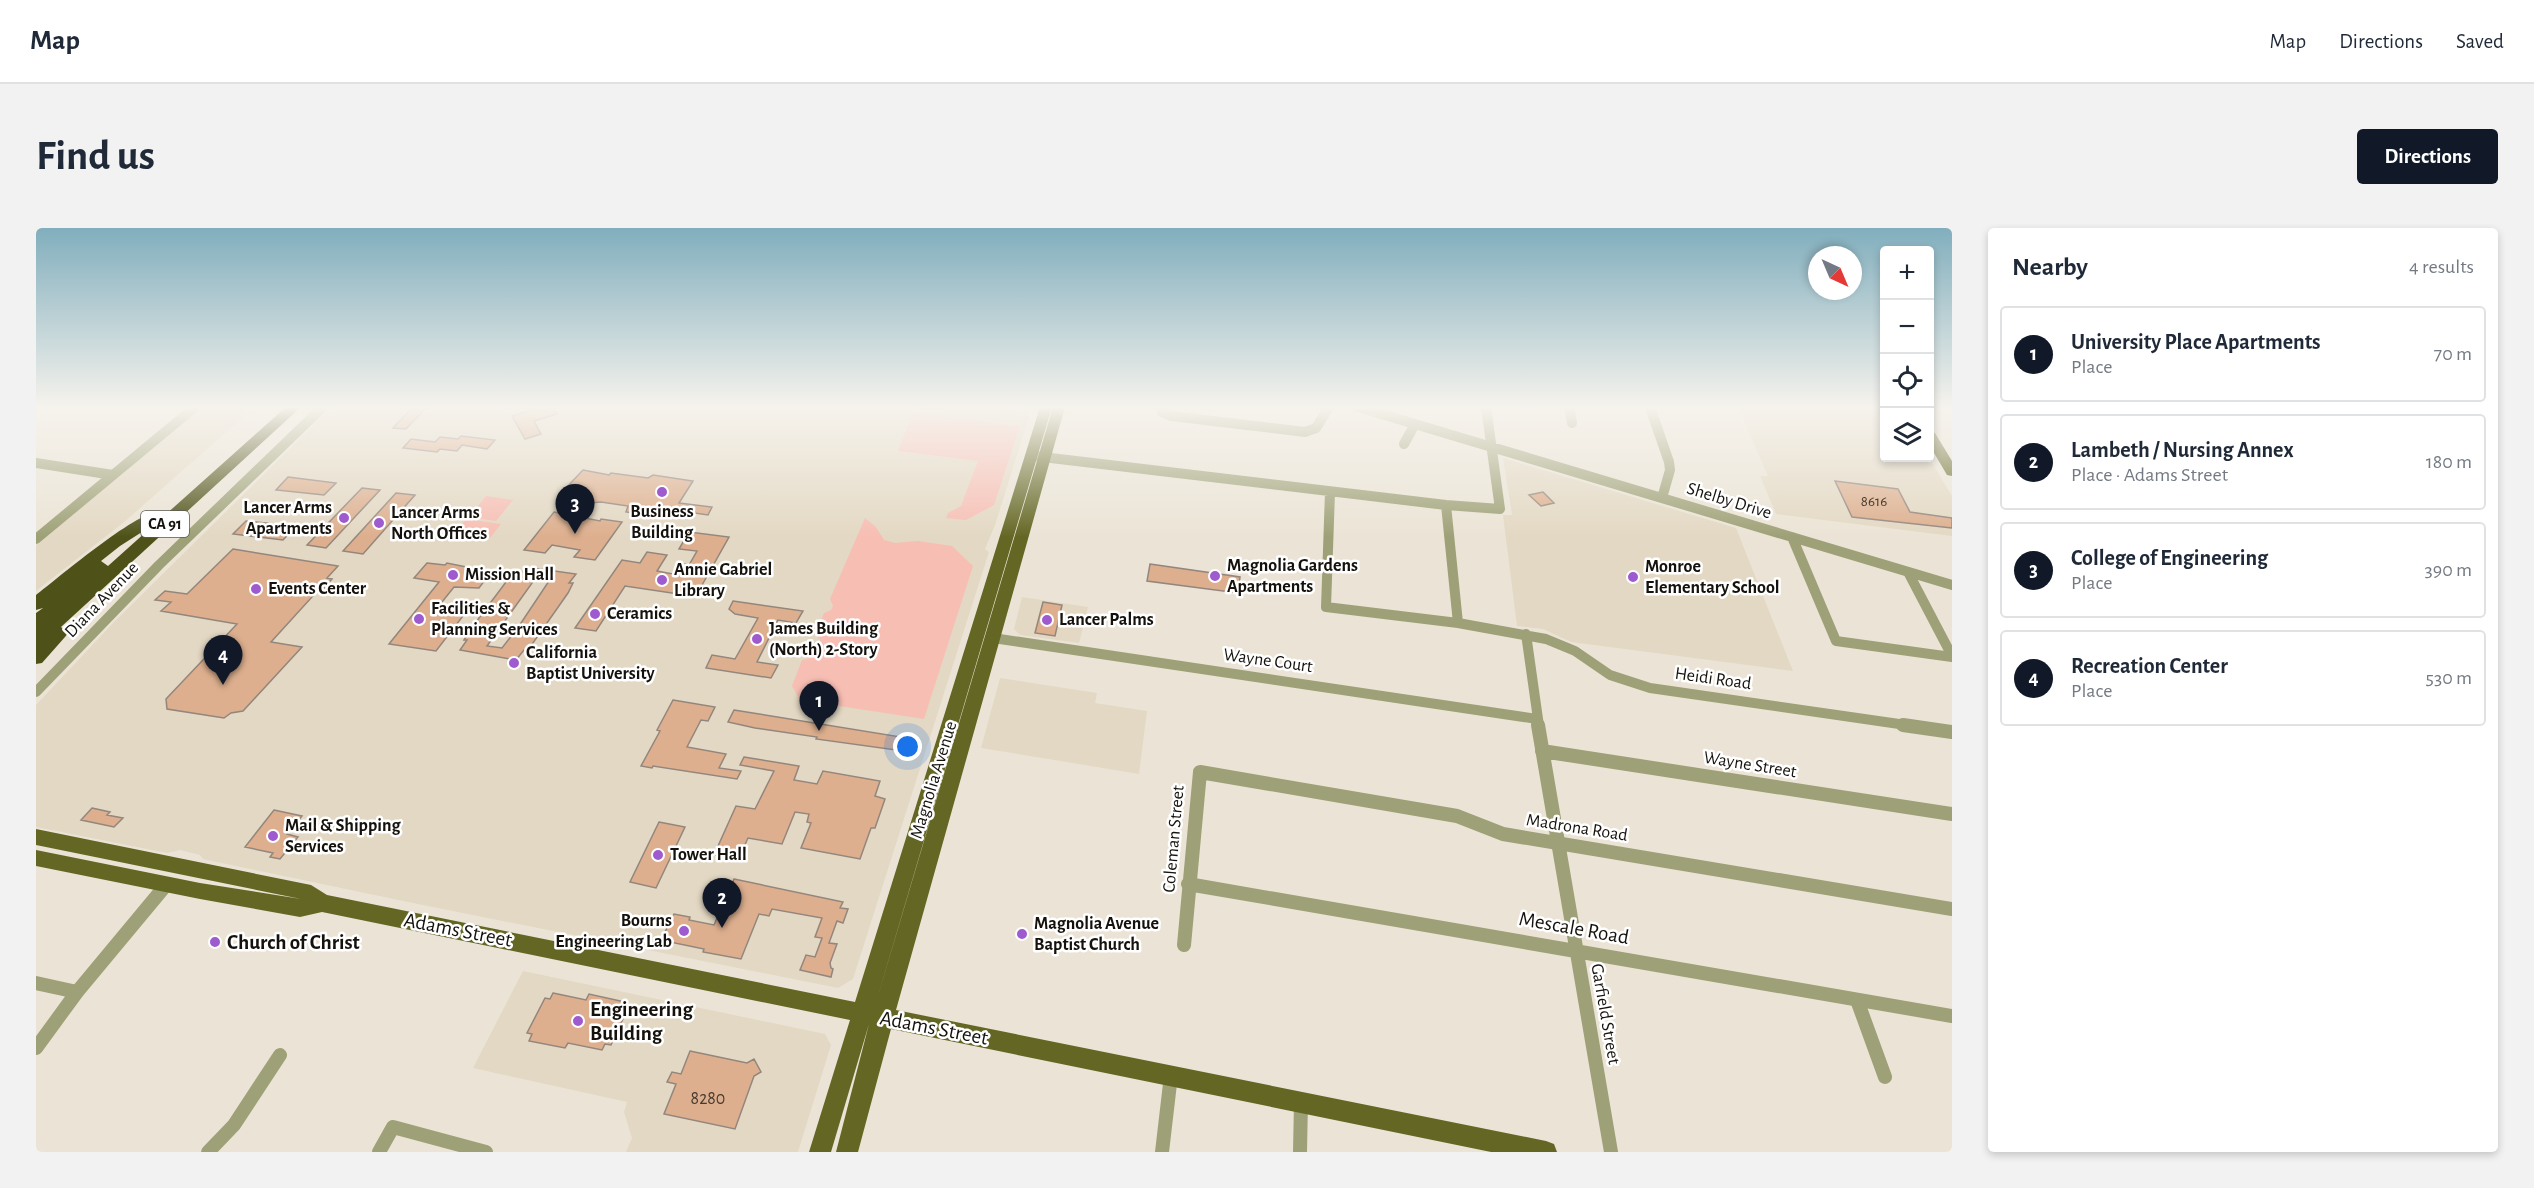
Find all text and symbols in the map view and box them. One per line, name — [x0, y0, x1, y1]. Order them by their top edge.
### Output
text: Map — [30, 27, 80, 55]
text: Map — [2270, 31, 2306, 52]
text: Directions — [2339, 31, 2423, 52]
text: Saved — [2456, 31, 2504, 52]
button: Directions — [2357, 129, 2498, 184]
text: Find us — [36, 135, 155, 177]
north arrow — [1808, 246, 1862, 300]
map controls — [1880, 246, 1934, 462]
button: + — [1880, 246, 1934, 300]
text: Nearby — [2012, 254, 2088, 280]
text: 4 results — [2409, 257, 2474, 277]
button: − — [1880, 300, 1934, 354]
text: University Place Apartments — [2071, 331, 2321, 353]
text: 1 — [2030, 344, 2037, 364]
text: 70 m — [2434, 344, 2472, 364]
button: locate — [1880, 354, 1934, 408]
text: Place — [2071, 357, 2112, 377]
button: layers — [1880, 408, 1934, 462]
text: Lambeth / Nursing Annex — [2071, 439, 2294, 461]
text: 2 — [2029, 452, 2038, 472]
text: 180 m — [2426, 452, 2472, 472]
text: Place · Adams Street — [2071, 465, 2228, 485]
street label: Shelby Drive — [1685, 480, 1773, 522]
pin: 3 — [556, 484, 594, 534]
marker: Business Building — [655, 485, 669, 499]
house number: 8616 — [1861, 494, 1887, 509]
place label: Lancer Arms Apartments — [243, 499, 332, 538]
place label: Business Building — [630, 503, 694, 542]
place label: Lancer Arms North Offices — [391, 504, 487, 543]
road number: CA 91 — [141, 511, 189, 537]
marker: Lancer Arms Apartments — [337, 511, 351, 525]
marker: Lancer Arms North Offices — [372, 516, 386, 530]
text: College of Engineering — [2071, 547, 2268, 569]
place label: Magnolia Gardens Apartments — [1227, 557, 1358, 596]
place label: Monroe Elementary School — [1645, 558, 1780, 597]
street label: Diana Avenue — [62, 559, 142, 641]
text: 3 — [2029, 560, 2038, 580]
text: 390 m — [2425, 560, 2472, 580]
place label: Annie Gabriel Library — [674, 561, 772, 600]
place label: Mission Hall — [465, 566, 554, 584]
marker: Mission Hall — [446, 568, 460, 582]
marker: Magnolia Gardens Apartments — [1208, 569, 1222, 583]
marker: Monroe Elementary School — [1626, 570, 1640, 584]
marker: Annie Gabriel Library — [655, 573, 669, 587]
text: Place — [2071, 573, 2112, 593]
place label: Events Center — [268, 580, 367, 598]
marker: Events Center — [249, 582, 263, 596]
place label: Facilities & Planning Services — [431, 600, 558, 639]
place label: Ceramics — [607, 605, 672, 623]
marker: Ceramics — [588, 607, 602, 621]
place label: Lancer Palms — [1059, 611, 1154, 629]
marker: Facilities & Planning Services — [412, 612, 426, 626]
marker: Lancer Palms — [1040, 613, 1054, 627]
place label: James Building (North) 2-Story — [769, 620, 879, 659]
marker: James Building (North) 2-Story — [750, 632, 764, 646]
pin: 4 — [204, 636, 243, 685]
place label: California Baptist University — [526, 644, 656, 683]
street label: Wayne Court — [1222, 646, 1314, 676]
text: Recreation Center — [2071, 655, 2228, 677]
marker: California Baptist University — [507, 656, 521, 670]
street label: Heidi Road — [1674, 665, 1752, 693]
text: 4 — [2028, 668, 2039, 688]
text: 530 m — [2426, 668, 2472, 688]
text: Place — [2071, 681, 2112, 701]
pin: 1 — [800, 682, 838, 731]
street label: Magnolia Avenue — [908, 719, 960, 841]
your location — [893, 732, 922, 761]
street label: Wayne Street — [1702, 749, 1798, 781]
street label: Coleman Street — [1160, 784, 1188, 893]
street label: Madrona Road — [1525, 811, 1629, 845]
place label: Mail & Shipping Services — [285, 817, 401, 856]
marker: Mail & Shipping Services — [266, 829, 280, 843]
place label: Tower Hall — [670, 846, 747, 864]
marker: Tower Hall — [651, 848, 665, 862]
pin: 2 — [702, 878, 742, 928]
street label: Mescale Road — [1517, 908, 1631, 948]
street label: Adams Street — [402, 909, 514, 951]
place label: Bourns Engineering Lab — [555, 912, 672, 951]
place label: Magnolia Avenue Baptist Church — [1034, 915, 1159, 954]
marker: Bourns Engineering Lab — [677, 924, 691, 938]
marker: Magnolia Avenue Baptist Church — [1015, 927, 1029, 941]
place label: Church of Christ — [227, 932, 360, 953]
marker: Church of Christ — [208, 935, 222, 949]
street label: Garfield Street — [1587, 962, 1623, 1066]
place label: Engineering Building — [590, 999, 693, 1044]
street label: Adams Street — [878, 1007, 990, 1049]
marker: Engineering Building — [571, 1014, 585, 1028]
house number: 8280 — [691, 1090, 725, 1108]

